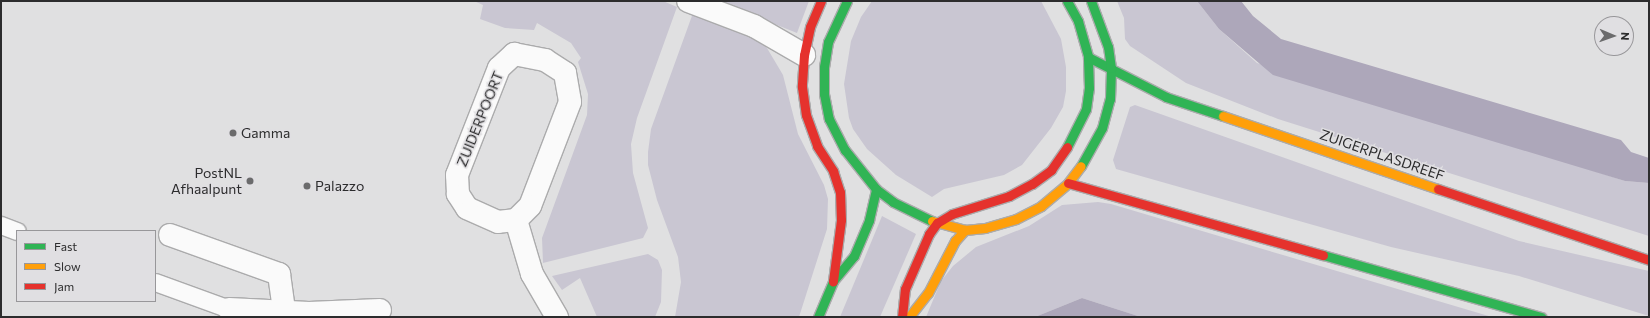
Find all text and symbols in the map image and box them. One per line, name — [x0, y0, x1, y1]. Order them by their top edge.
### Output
north arrow — [1594, 16, 1634, 56]
text: N — [1619, 32, 1632, 41]
street label: ZUIDERPOORT — [453, 69, 507, 169]
place label: Gamma — [241, 125, 290, 141]
street label: ZUIGERPLASDREEF — [1318, 126, 1446, 184]
marker: Gamma — [228, 128, 238, 138]
place label: PostNL Afhaalpunt — [171, 165, 242, 198]
marker: PostNL Afhaalpunt — [245, 176, 255, 186]
place label: Palazzo — [315, 178, 364, 194]
marker: Palazzo — [302, 181, 312, 191]
legend — [16, 230, 156, 302]
text: Fast — [54, 239, 77, 253]
text: Slow — [54, 259, 81, 273]
text: Jam — [54, 279, 74, 293]

